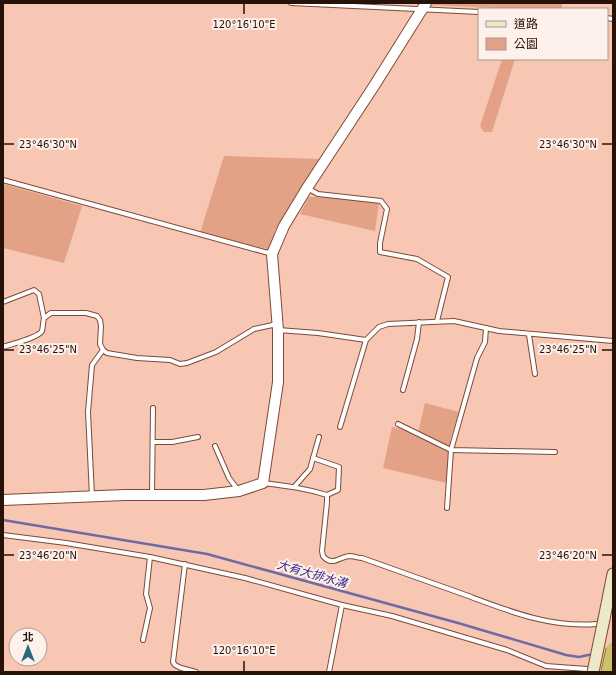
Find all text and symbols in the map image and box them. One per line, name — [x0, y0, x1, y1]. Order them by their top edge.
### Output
legend — [478, 8, 608, 60]
text: 道路 — [514, 17, 538, 31]
text: 120°16'10"E — [212, 19, 276, 30]
text: 公園 — [514, 37, 538, 51]
text: 23°46'30"N — [19, 139, 77, 150]
text: 23°46'30"N — [539, 139, 597, 150]
text: 23°46'25"N — [19, 344, 77, 355]
text: 23°46'25"N — [539, 344, 597, 355]
text: 23°46'20"N — [19, 550, 77, 561]
text: 23°46'20"N — [539, 550, 597, 561]
water label: 大有大排水溝 — [275, 557, 350, 591]
north arrow — [8, 627, 48, 667]
text: 北 — [23, 631, 34, 644]
text: 120°16'10"E — [212, 645, 276, 656]

